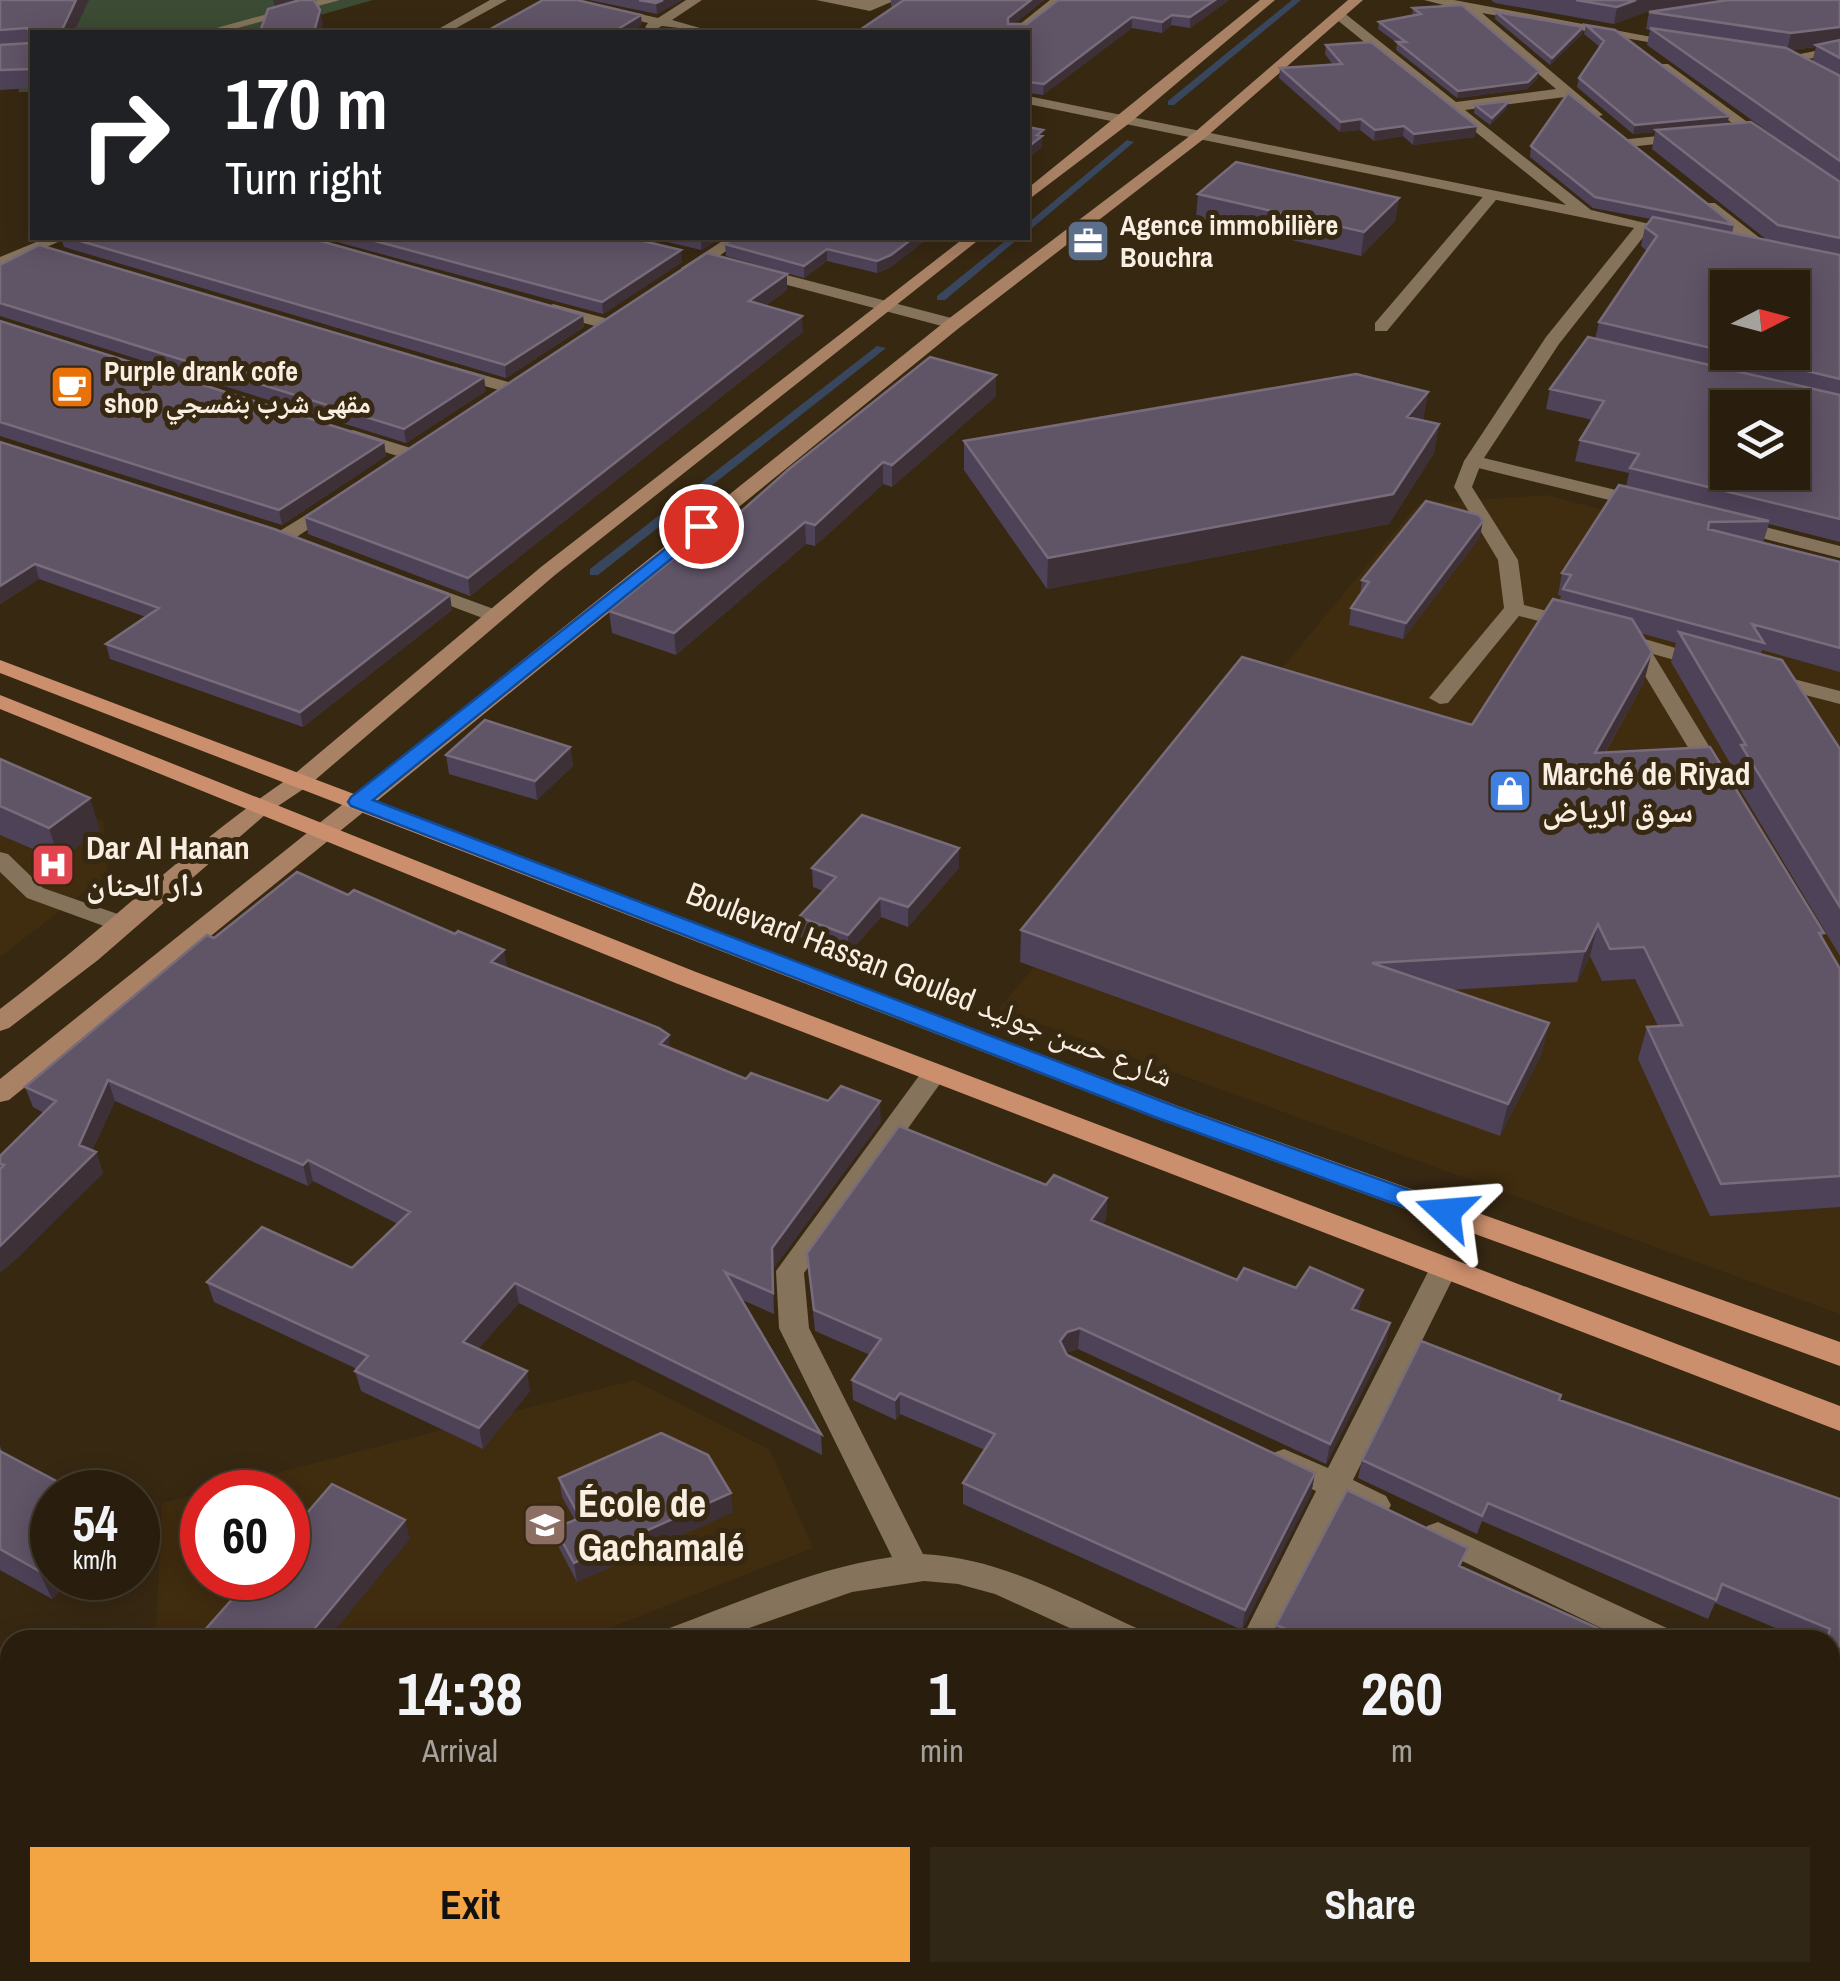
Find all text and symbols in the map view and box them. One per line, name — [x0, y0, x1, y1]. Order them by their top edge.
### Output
text: 170 m — [225, 57, 388, 151]
icon: right — [60, 70, 190, 200]
text: Turn right — [225, 147, 382, 208]
place label: Agence immobilière Bouchra — [1120, 206, 1338, 276]
office icon: Agence immobilière Bouchra — [1065, 218, 1111, 264]
north arrow — [1710, 270, 1810, 370]
map controls — [1710, 270, 1810, 490]
place label: Purple drank cofe shop مقهى شرب بنفسجي — [104, 352, 371, 426]
cafe icon: Purple drank cofe shop مقهى شرب بنفسجي — [49, 364, 95, 410]
button: layers — [1710, 390, 1810, 490]
pin — [659, 484, 744, 569]
icon: arrive — [674, 499, 729, 554]
place label: Marché de Riyad سوق الرياض — [1542, 752, 1751, 832]
shop icon: Marché de Riyad سوق الرياض — [1487, 768, 1533, 814]
place label: Dar Al Hanan دار الحنان — [86, 826, 250, 906]
hospital icon: Dar Al Hanan دار الحنان — [30, 842, 76, 888]
street label: Boulevard Hassan Gouled شارع حسن جوليد — [680, 871, 1180, 1097]
position arrow — [1394, 1160, 1498, 1264]
speed limit sign: 60 — [180, 1470, 310, 1600]
place label: École de Gachamalé — [578, 1478, 744, 1573]
text: 54 — [72, 1489, 118, 1557]
school or university icon: École de Gachamalé — [522, 1502, 568, 1548]
text: km/h — [73, 1543, 117, 1577]
text: 14:38 — [397, 1653, 523, 1734]
text: 1 — [928, 1653, 956, 1734]
text: 260 — [1361, 1653, 1443, 1734]
text: Arrival — [422, 1729, 498, 1772]
text: min — [920, 1729, 964, 1772]
text: m — [1391, 1729, 1413, 1772]
button: Exit — [30, 1847, 910, 1962]
button: Share — [930, 1847, 1810, 1962]

